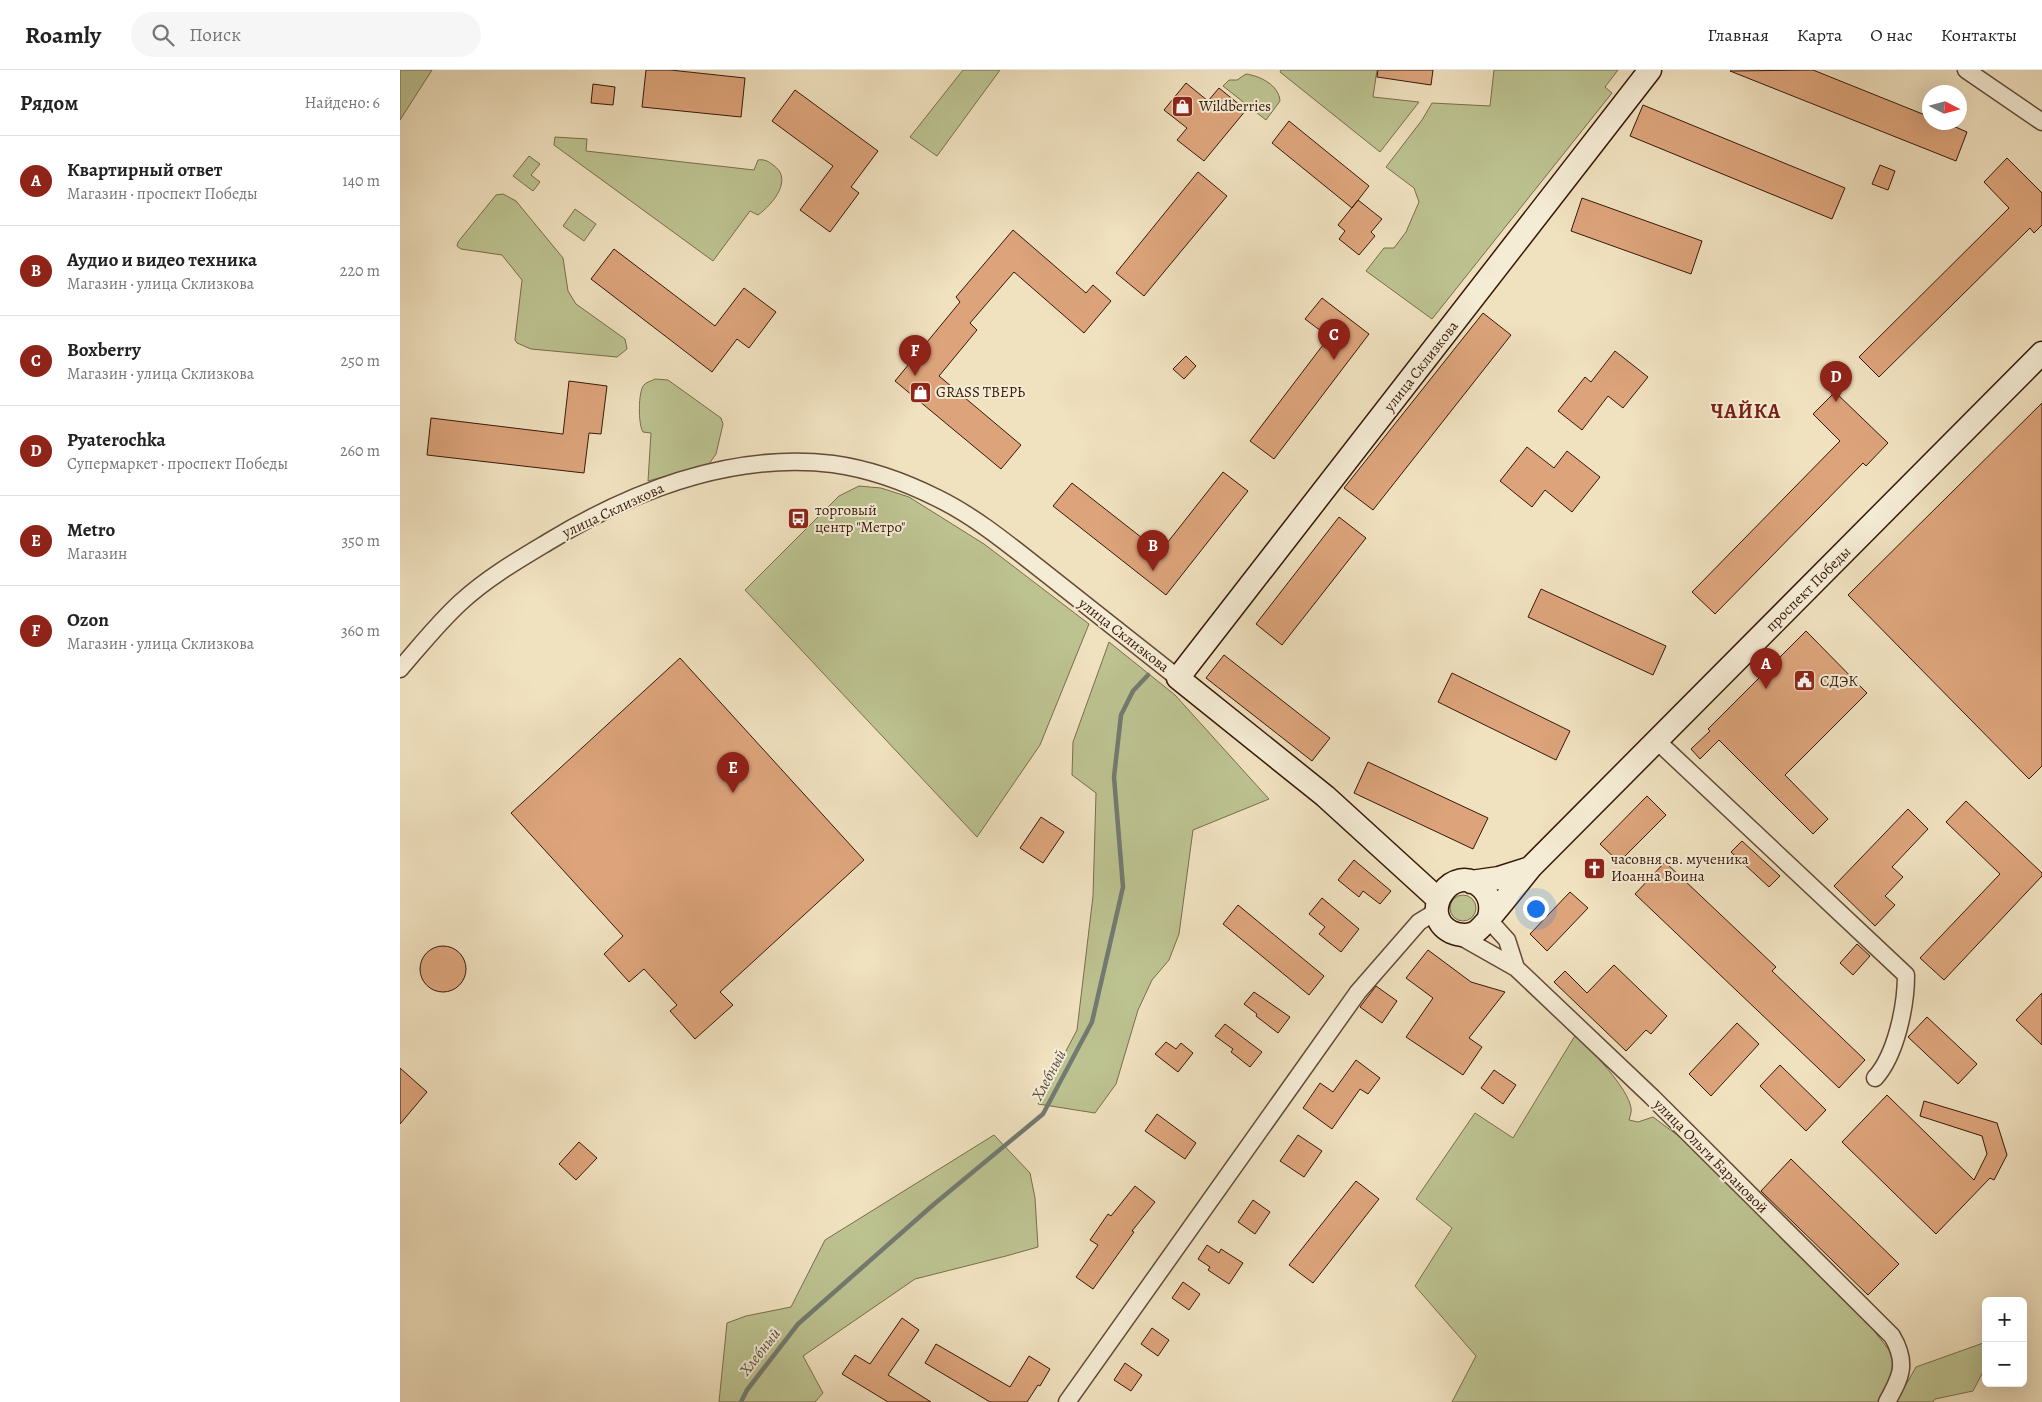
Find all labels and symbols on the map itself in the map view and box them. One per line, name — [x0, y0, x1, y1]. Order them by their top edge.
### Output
north arrow — [1922, 85, 1967, 130]
shop icon: Wildberries — [1171, 94, 1195, 118]
place label: Wildberries — [1198, 96, 1271, 116]
street label: улица Склизкова — [1379, 316, 1463, 416]
pin: C — [1318, 319, 1350, 360]
pin: F — [899, 335, 931, 376]
pin: D — [1820, 361, 1852, 402]
shop icon: GRASS ТВЕРЬ — [908, 380, 932, 404]
place label: GRASS ТВЕРЬ — [936, 382, 1025, 402]
district label: ЧАЙКА — [1711, 398, 1781, 425]
street label: улица Склизкова — [558, 478, 667, 543]
place label: торговый центр "Метро" — [815, 500, 906, 537]
bus stop icon: торговый центр "Метро" — [787, 507, 811, 531]
pin: B — [1137, 530, 1169, 571]
street label: проспект Победы — [1761, 542, 1855, 636]
street label: улица Склизкова — [1074, 593, 1174, 677]
pin: A — [1750, 648, 1782, 689]
public building icon: СДЭК — [1792, 669, 1816, 693]
place label: СДЭК — [1820, 671, 1858, 691]
pin: E — [717, 752, 749, 793]
place label: часовня св. мученика Иоанна Воина — [1611, 849, 1749, 886]
church icon: часовня св. мученика Иоанна Воина — [1583, 856, 1607, 880]
your location — [1523, 896, 1549, 922]
water label: Хлебный — [1026, 1046, 1072, 1105]
street label: улица Ольги Барановой — [1649, 1094, 1773, 1218]
water label: Хлебный — [734, 1324, 786, 1381]

